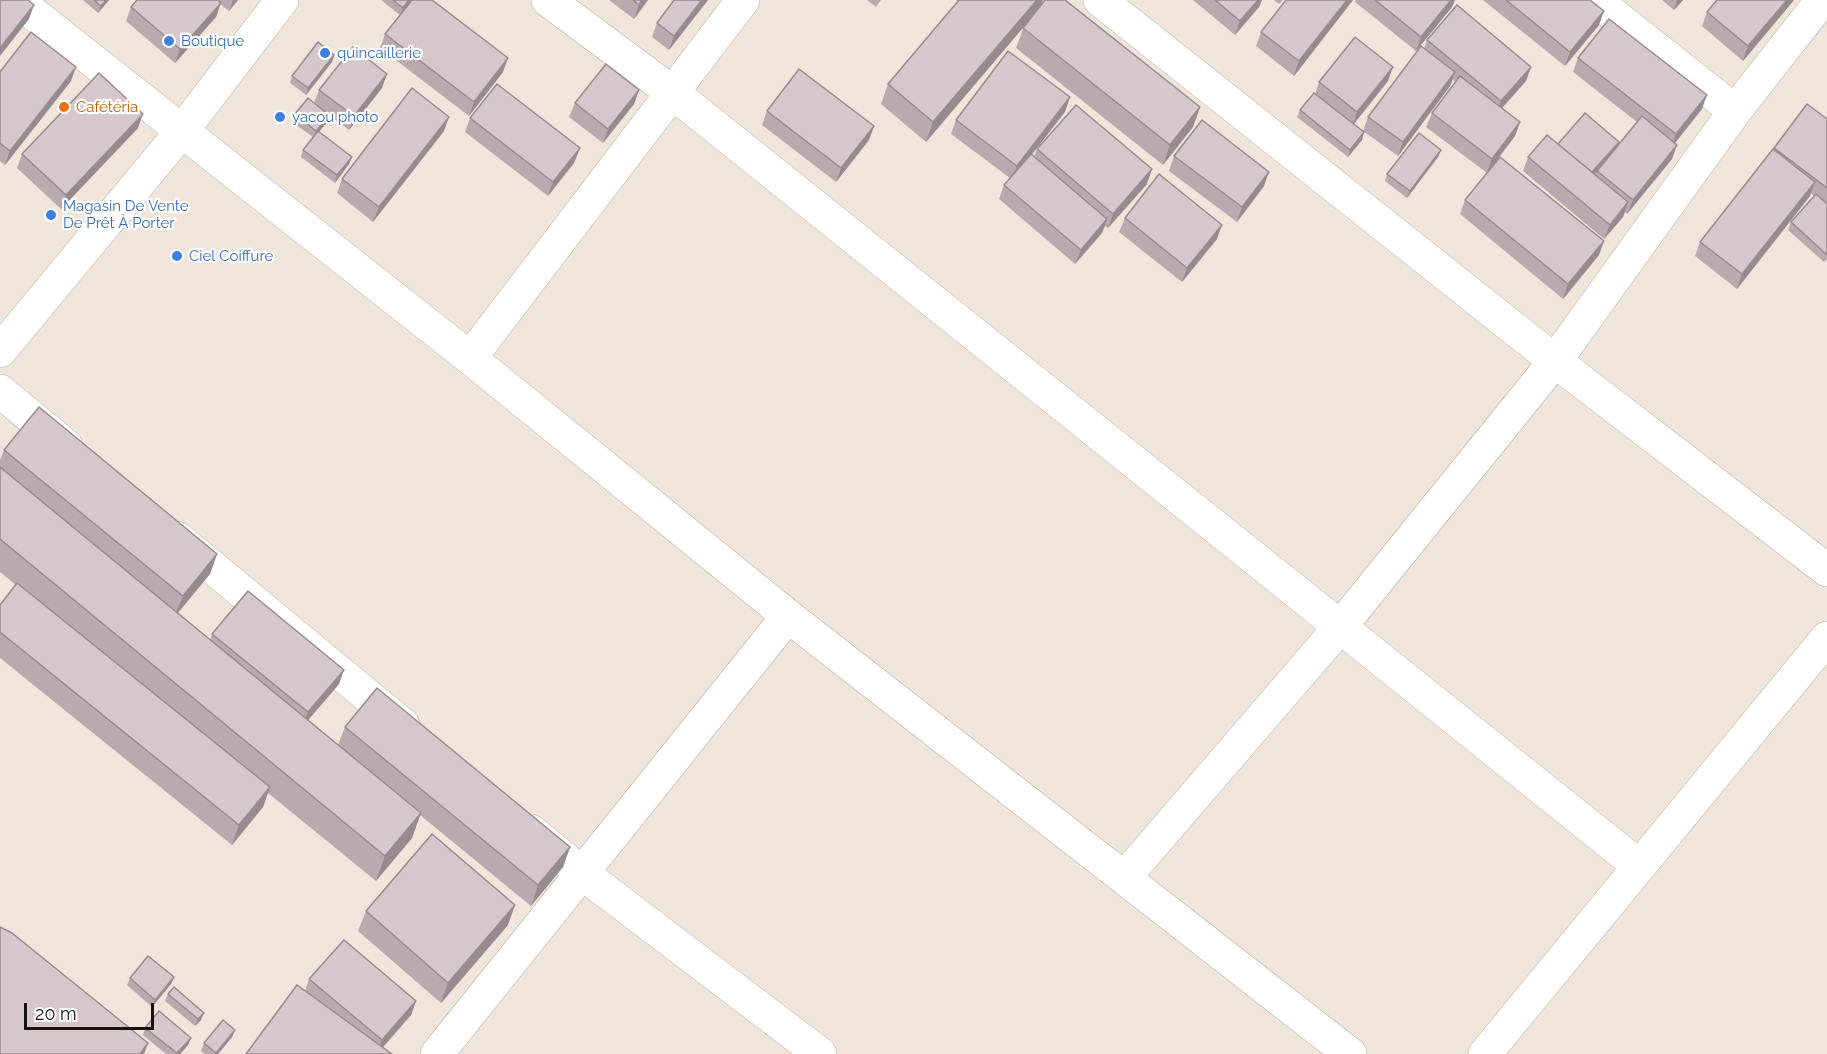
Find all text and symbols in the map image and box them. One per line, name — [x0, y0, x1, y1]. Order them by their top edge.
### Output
place label: Boutique — [181, 32, 244, 50]
marker: Boutique — [162, 34, 176, 48]
place label: quincaillerie — [337, 44, 421, 62]
marker: quincaillerie — [318, 46, 332, 60]
place label: Cafétéria — [76, 98, 138, 116]
marker: Cafétéria — [57, 100, 71, 114]
place label: yacou photo — [292, 108, 379, 126]
marker: yacou photo — [273, 110, 287, 124]
place label: Magasin De Vente De Prêt À Porter — [63, 197, 188, 232]
marker: Magasin De Vente De Prêt À Porter — [44, 208, 58, 222]
place label: Ciel Coiffure — [189, 247, 273, 265]
marker: Ciel Coiffure — [170, 249, 184, 263]
scale bar — [27, 991, 158, 1029]
text: 20 m — [35, 1003, 77, 1024]

